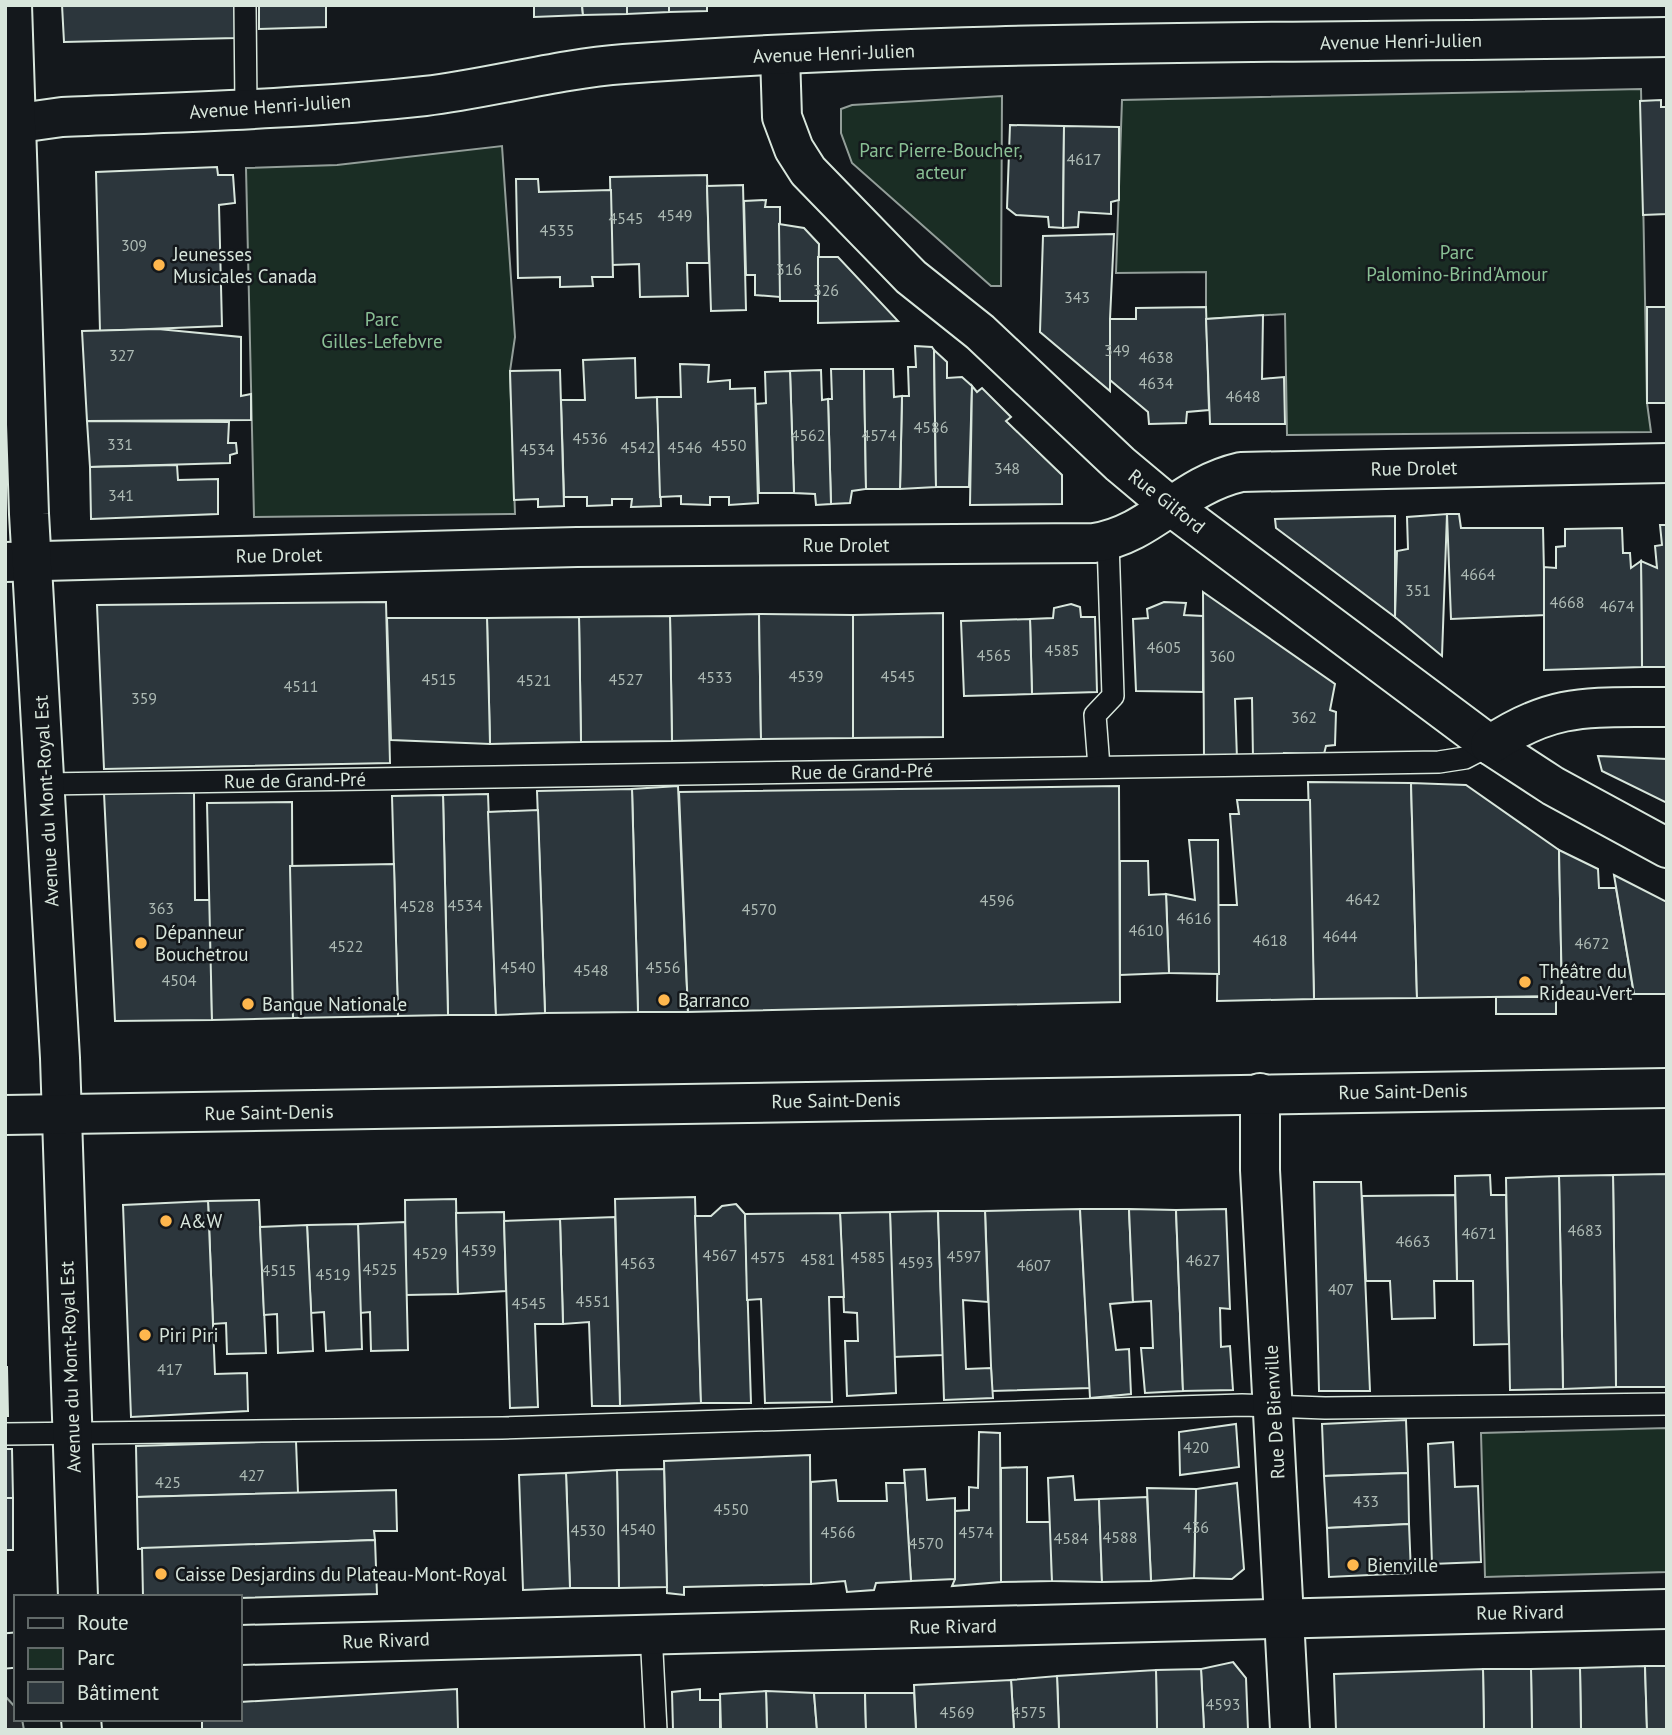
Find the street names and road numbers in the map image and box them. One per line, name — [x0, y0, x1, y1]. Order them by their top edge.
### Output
street label: Avenue Henri-Julien — [1320, 28, 1482, 54]
street label: Avenue Henri-Julien — [753, 38, 915, 68]
street label: Avenue Henri-Julien — [188, 88, 352, 124]
street label: Rue Drolet — [1370, 455, 1458, 481]
street label: Rue Gilford — [1124, 464, 1210, 538]
street label: Rue Drolet — [803, 533, 890, 557]
street label: Rue Drolet — [235, 542, 323, 568]
street label: Avenue du Mont-Royal Est — [28, 694, 64, 908]
street label: Rue de Grand-Pré — [791, 758, 933, 784]
street label: Rue de Grand-Pré — [224, 767, 366, 793]
street label: Rue Saint-Denis — [1338, 1078, 1468, 1104]
street label: Rue Saint-Denis — [771, 1087, 901, 1113]
street label: Rue Saint-Denis — [204, 1099, 334, 1125]
street label: Avenue du Mont-Royal Est — [54, 1260, 86, 1473]
street label: Rue De Bienville — [1258, 1344, 1290, 1480]
street label: Rue Rivard — [1476, 1599, 1564, 1625]
street label: Rue Rivard — [909, 1613, 997, 1639]
street label: Rue Rivard — [342, 1626, 430, 1654]

